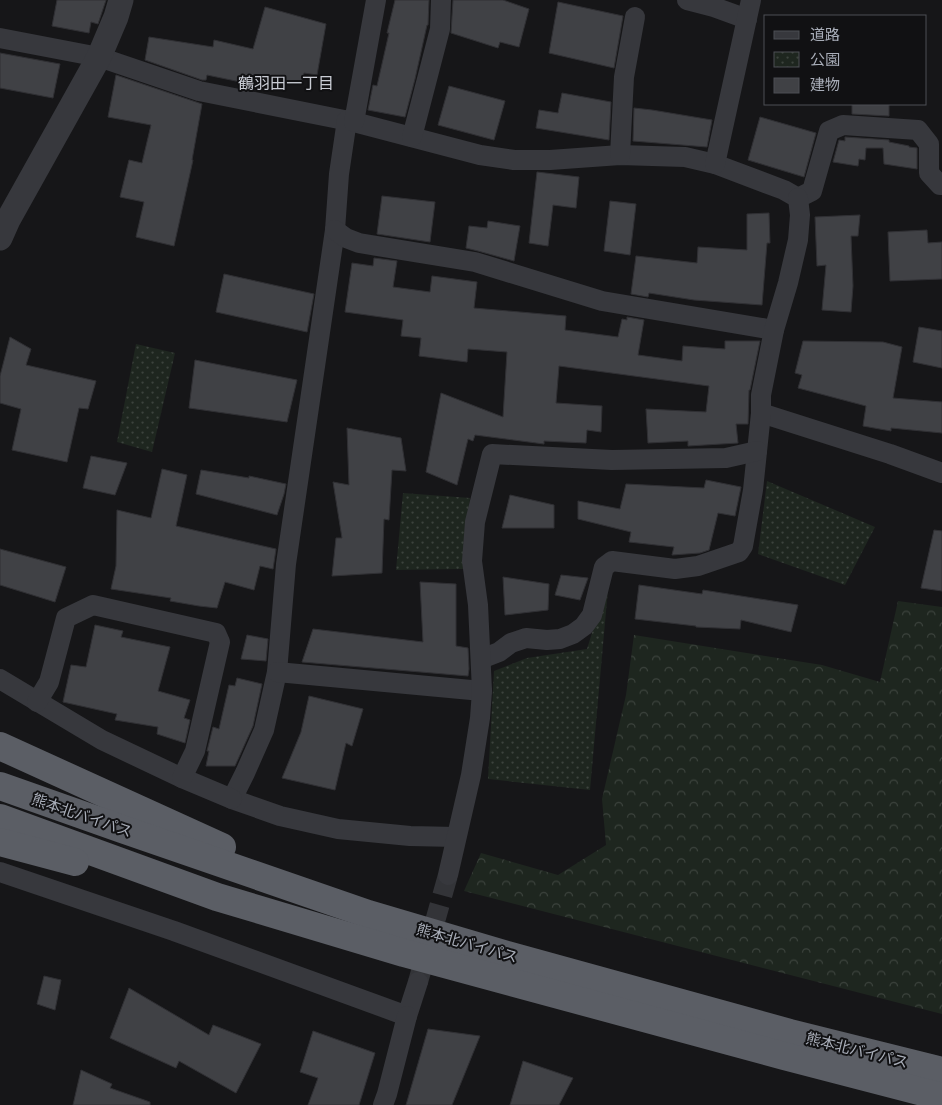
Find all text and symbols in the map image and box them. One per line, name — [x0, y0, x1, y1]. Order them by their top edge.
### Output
legend — [764, 15, 927, 105]
text: 道路 — [810, 25, 840, 44]
text: 公園 — [810, 50, 840, 69]
district label: 鶴羽田一丁目 — [238, 73, 334, 93]
text: 建物 — [810, 75, 840, 94]
street label: 熊本北バイパス — [29, 789, 135, 841]
street label: 熊本北バイパス — [414, 919, 520, 967]
street label: 熊本北バイパス — [804, 1028, 910, 1072]

